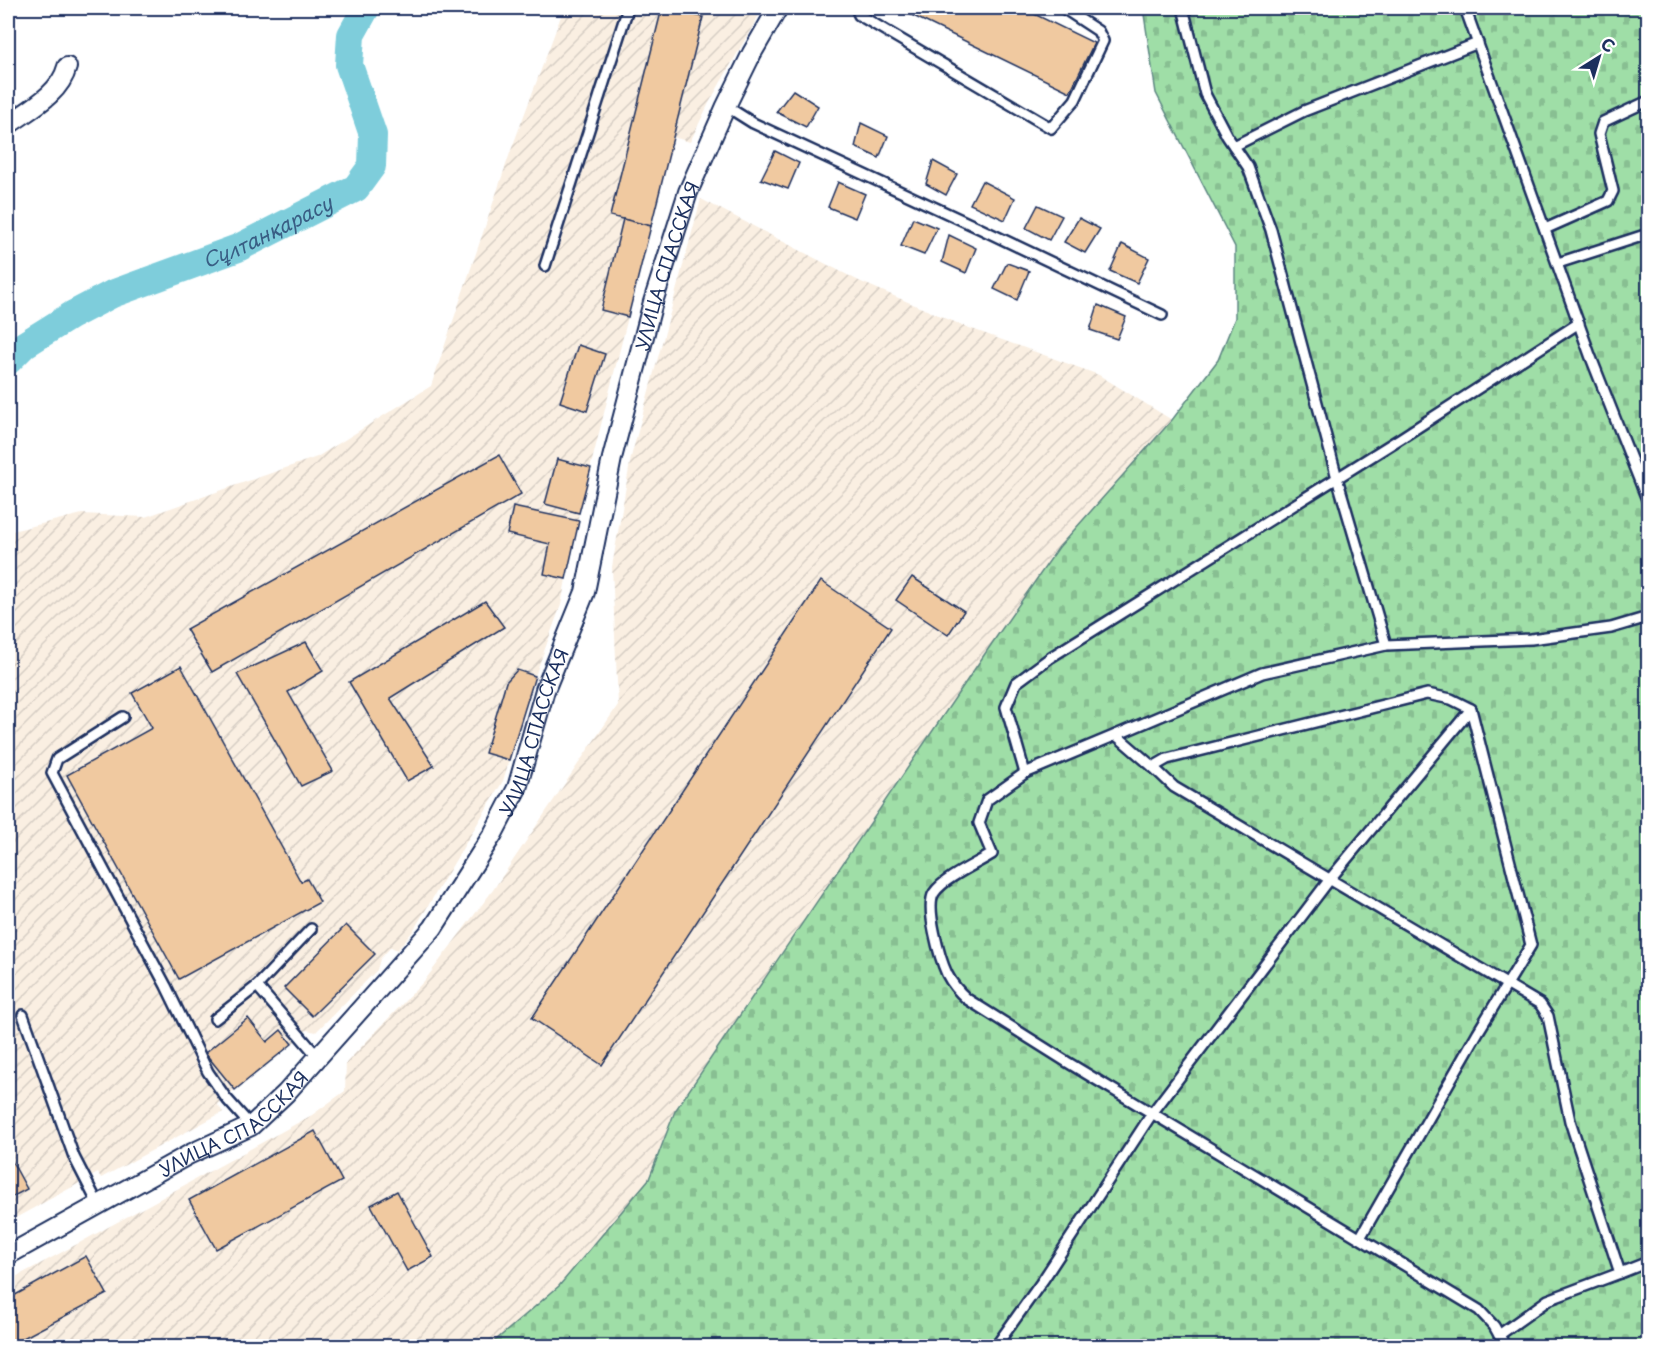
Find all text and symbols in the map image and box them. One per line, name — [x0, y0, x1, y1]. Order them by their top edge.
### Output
north arrow — [1569, 27, 1629, 87]
text: С — [1597, 31, 1621, 57]
street label: УЛИЦА СПАССКАЯ — [627, 177, 705, 353]
water label: Сұлтанқарасу — [198, 187, 339, 275]
street label: УЛИЦА СПАССКАЯ — [491, 644, 574, 821]
street label: УЛИЦА СПАССКАЯ — [154, 1064, 314, 1182]

